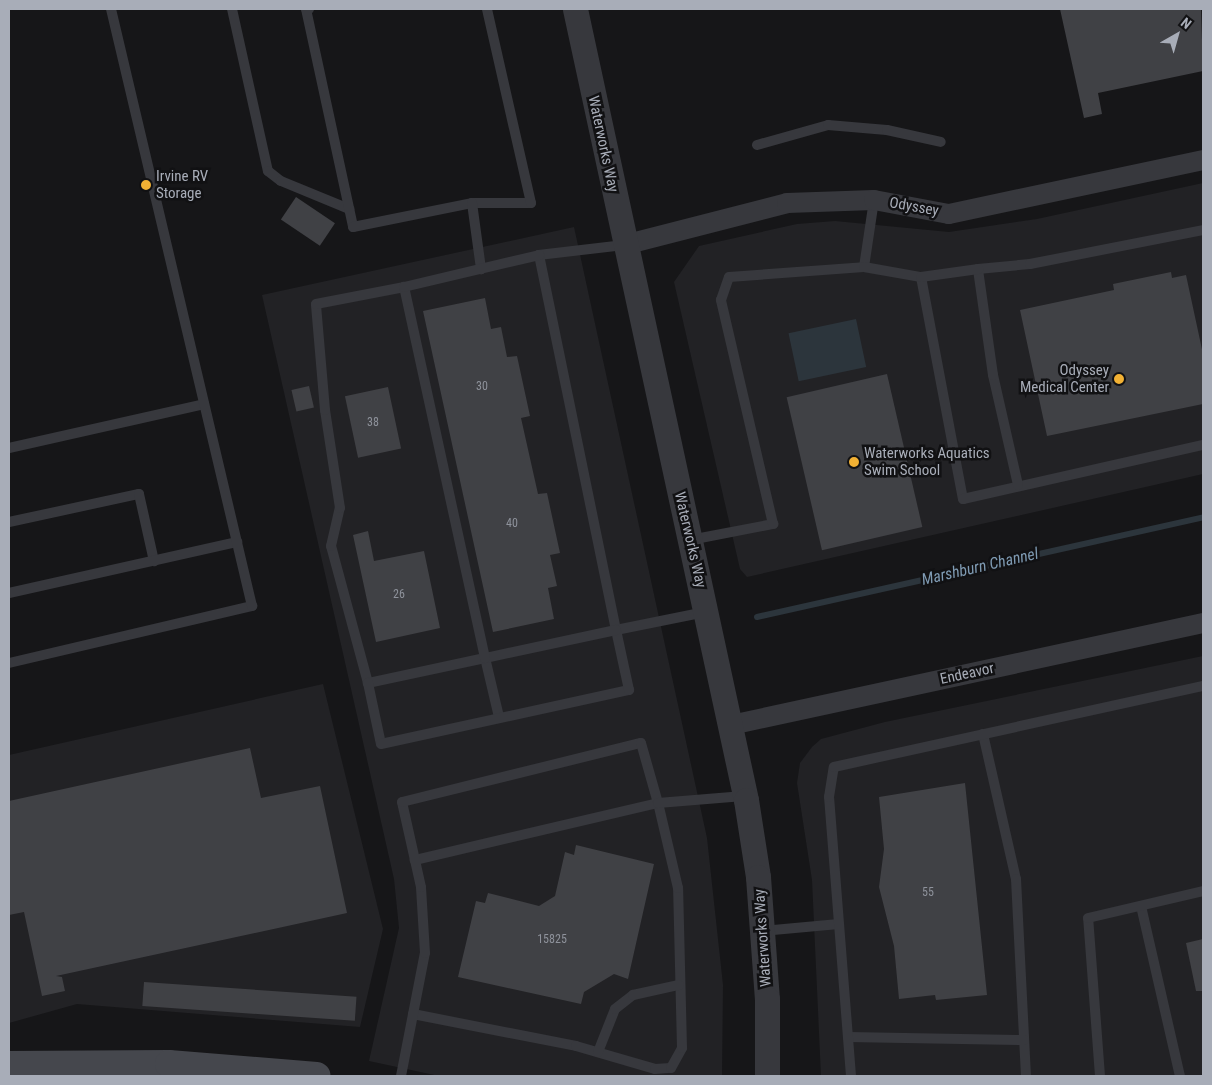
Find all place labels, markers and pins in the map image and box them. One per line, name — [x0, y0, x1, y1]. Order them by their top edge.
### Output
place label: Irvine RV Storage — [156, 167, 208, 202]
marker: Irvine RV Storage — [140, 179, 152, 191]
place label: Odyssey Medical Center — [1020, 361, 1109, 396]
marker: Odyssey Medical Center — [1113, 373, 1125, 385]
place label: Waterworks Aquatics Swim School — [864, 444, 990, 479]
marker: Waterworks Aquatics Swim School — [848, 456, 860, 468]

